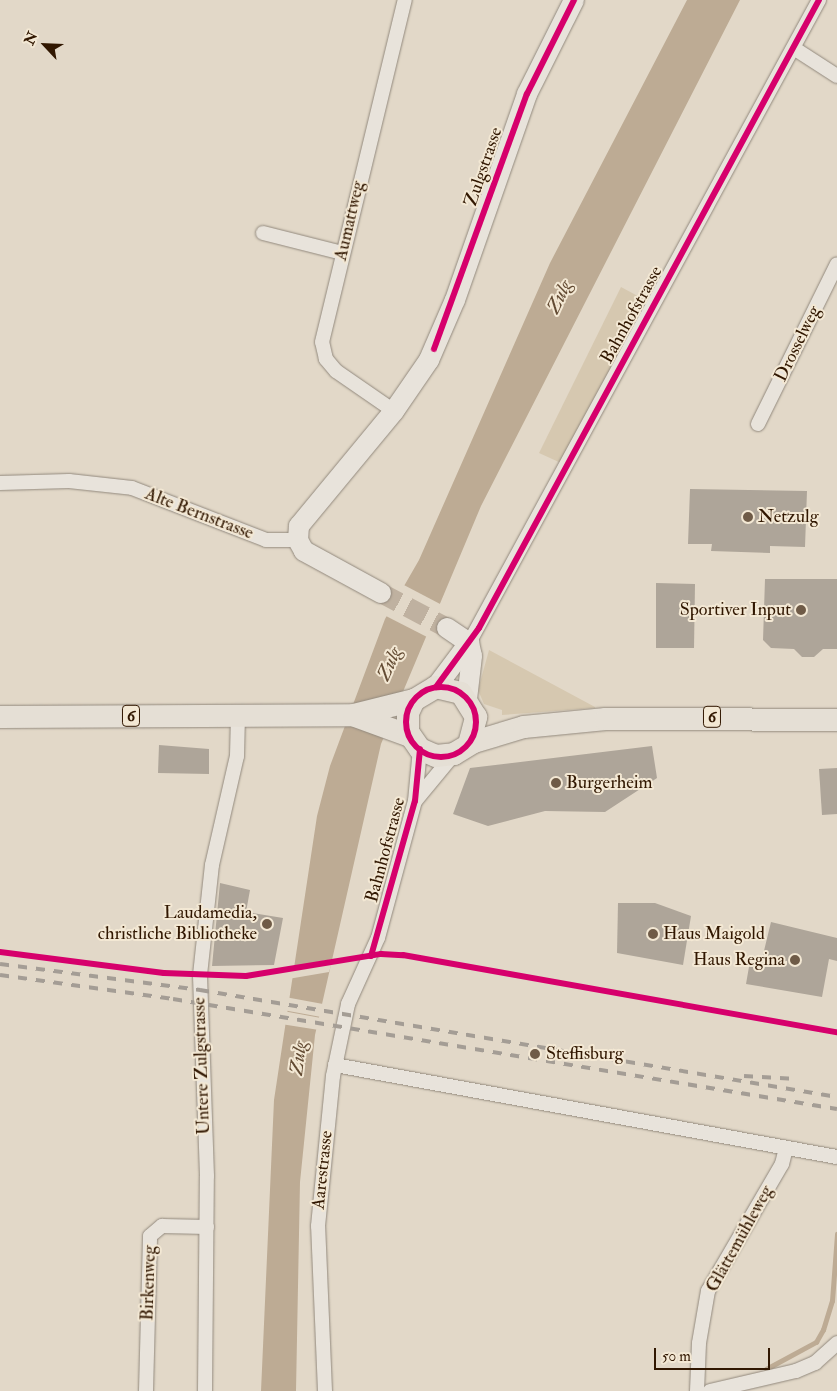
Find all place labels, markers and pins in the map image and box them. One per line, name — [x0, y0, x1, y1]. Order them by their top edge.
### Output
place label: Netzulg — [758, 506, 819, 528]
marker: Netzulg — [742, 511, 754, 523]
place label: Sportiver Input — [680, 599, 791, 621]
marker: Sportiver Input — [795, 604, 807, 616]
place label: Burgerheim — [566, 772, 652, 794]
marker: Burgerheim — [550, 777, 562, 789]
place label: Laudamedia, christliche Bibliotheke — [98, 903, 257, 946]
marker: Laudamedia, christliche Bibliotheke — [261, 918, 273, 930]
place label: Haus Maigold — [663, 923, 765, 945]
marker: Haus Maigold — [647, 928, 659, 940]
place label: Haus Regina — [693, 949, 785, 971]
marker: Haus Regina — [789, 954, 801, 966]
place label: Steffisburg — [546, 1043, 624, 1065]
marker: Steffisburg — [528, 1047, 542, 1061]

